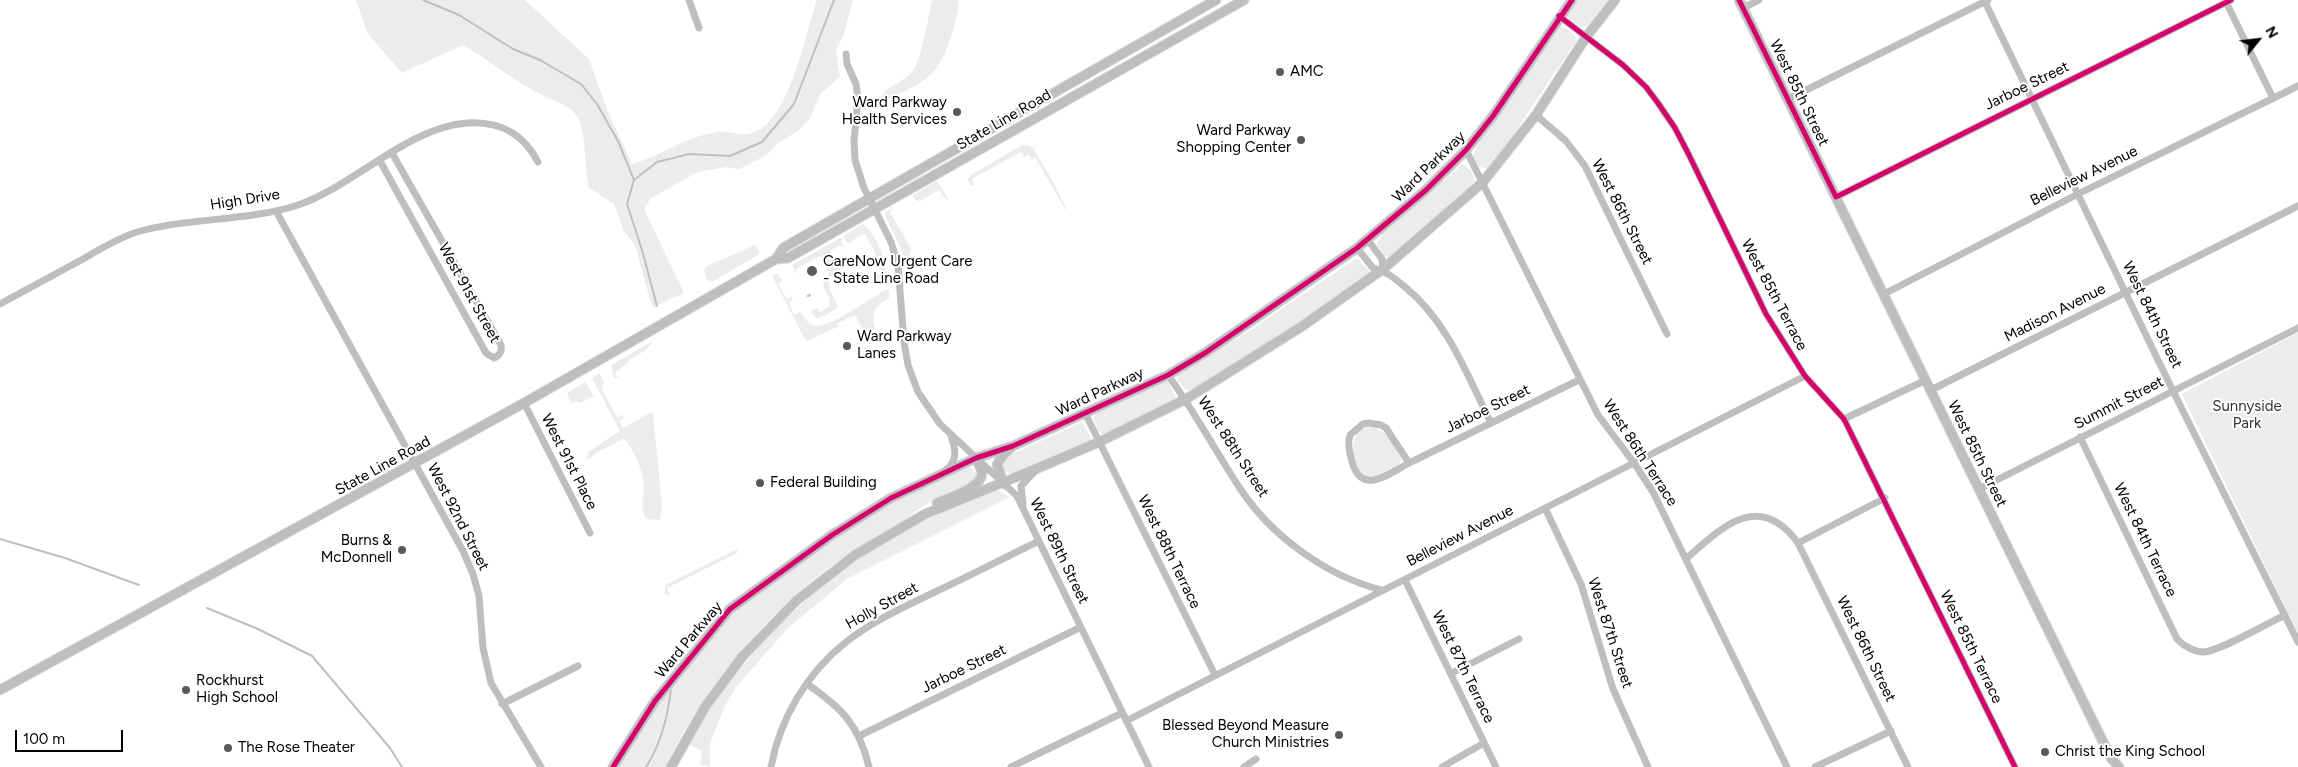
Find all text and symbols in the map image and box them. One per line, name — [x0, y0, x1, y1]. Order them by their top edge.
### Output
north arrow — [2233, 15, 2283, 65]
text: N — [2261, 24, 2282, 41]
street label: West 85th Street — [1766, 37, 1832, 149]
street label: Jarboe Street — [1982, 58, 2072, 114]
place label: AMC — [1290, 63, 1324, 81]
marker: AMC — [1274, 66, 1286, 78]
street label: State Line Road — [954, 86, 1054, 154]
place label: Ward Parkway Health Services — [842, 94, 947, 129]
marker: Ward Parkway Health Services — [951, 106, 963, 118]
place label: Ward Parkway Shopping Center — [1176, 122, 1291, 157]
street label: Ward Parkway — [1389, 128, 1469, 206]
marker: Ward Parkway Shopping Center — [1295, 134, 1307, 146]
street label: Belleview Avenue — [2027, 142, 2141, 210]
street label: West 86th Street — [1588, 156, 1656, 268]
street label: High Drive — [209, 186, 281, 214]
street label: West 85th Terrace — [1737, 236, 1811, 354]
street label: West 91st Street — [434, 240, 504, 346]
place label: CareNow Urgent Care - State Line Road — [823, 253, 972, 288]
street label: West 84th Street — [2118, 259, 2186, 371]
marker: CareNow Urgent Care - State Line Road — [805, 264, 819, 278]
street label: Madison Avenue — [2001, 280, 2109, 346]
place label: Ward Parkway Lanes — [857, 328, 952, 363]
marker: Ward Parkway Lanes — [841, 340, 853, 352]
street label: Ward Parkway — [1053, 364, 1147, 420]
street label: Summit Street — [2071, 373, 2167, 433]
street label: Jarboe Street — [1443, 381, 1533, 437]
street label: West 88th Street — [1194, 393, 1272, 501]
street label: West 86th Terrace — [1599, 396, 1681, 510]
street label: West 85th Street — [1944, 398, 2010, 510]
park label: Sunnyside Park — [2212, 398, 2282, 433]
street label: West 91st Place — [537, 411, 601, 513]
street label: State Line Road — [332, 432, 434, 500]
street label: West 92nd Street — [423, 460, 493, 574]
place label: Federal Building — [770, 474, 877, 492]
marker: Federal Building — [754, 477, 766, 489]
street label: West 84th Terrace — [2110, 480, 2180, 600]
street label: West 88th Terrace — [1134, 492, 1204, 612]
street label: West 89th Street — [1026, 495, 1092, 607]
street label: Belleview Avenue — [1404, 501, 1516, 571]
place label: Burns & McDonnell — [321, 532, 392, 567]
marker: Burns & McDonnell — [396, 544, 408, 556]
street label: West 87th Street — [1584, 575, 1636, 691]
street label: Holly Street — [843, 579, 921, 633]
street label: West 85th Terrace — [1936, 588, 2006, 706]
street label: West 86th Street — [1833, 593, 1899, 705]
street label: Ward Parkway — [652, 598, 726, 682]
street label: West 87th Terrace — [1428, 608, 1498, 726]
street label: Jarboe Street — [919, 641, 1009, 697]
place label: Rockhurst High School — [196, 672, 278, 707]
marker: Rockhurst High School — [180, 684, 192, 696]
place label: Blessed Beyond Measure Church Ministries — [1162, 717, 1329, 752]
scale bar — [18, 720, 125, 752]
marker: Blessed Beyond Measure Church Ministries — [1333, 729, 1345, 741]
text: 100 m — [23, 730, 65, 748]
place label: The Rose Theater — [238, 739, 355, 757]
marker: The Rose Theater — [222, 742, 234, 754]
place label: Christ the King School — [2055, 743, 2205, 761]
marker: Christ the King School — [2039, 746, 2051, 758]

